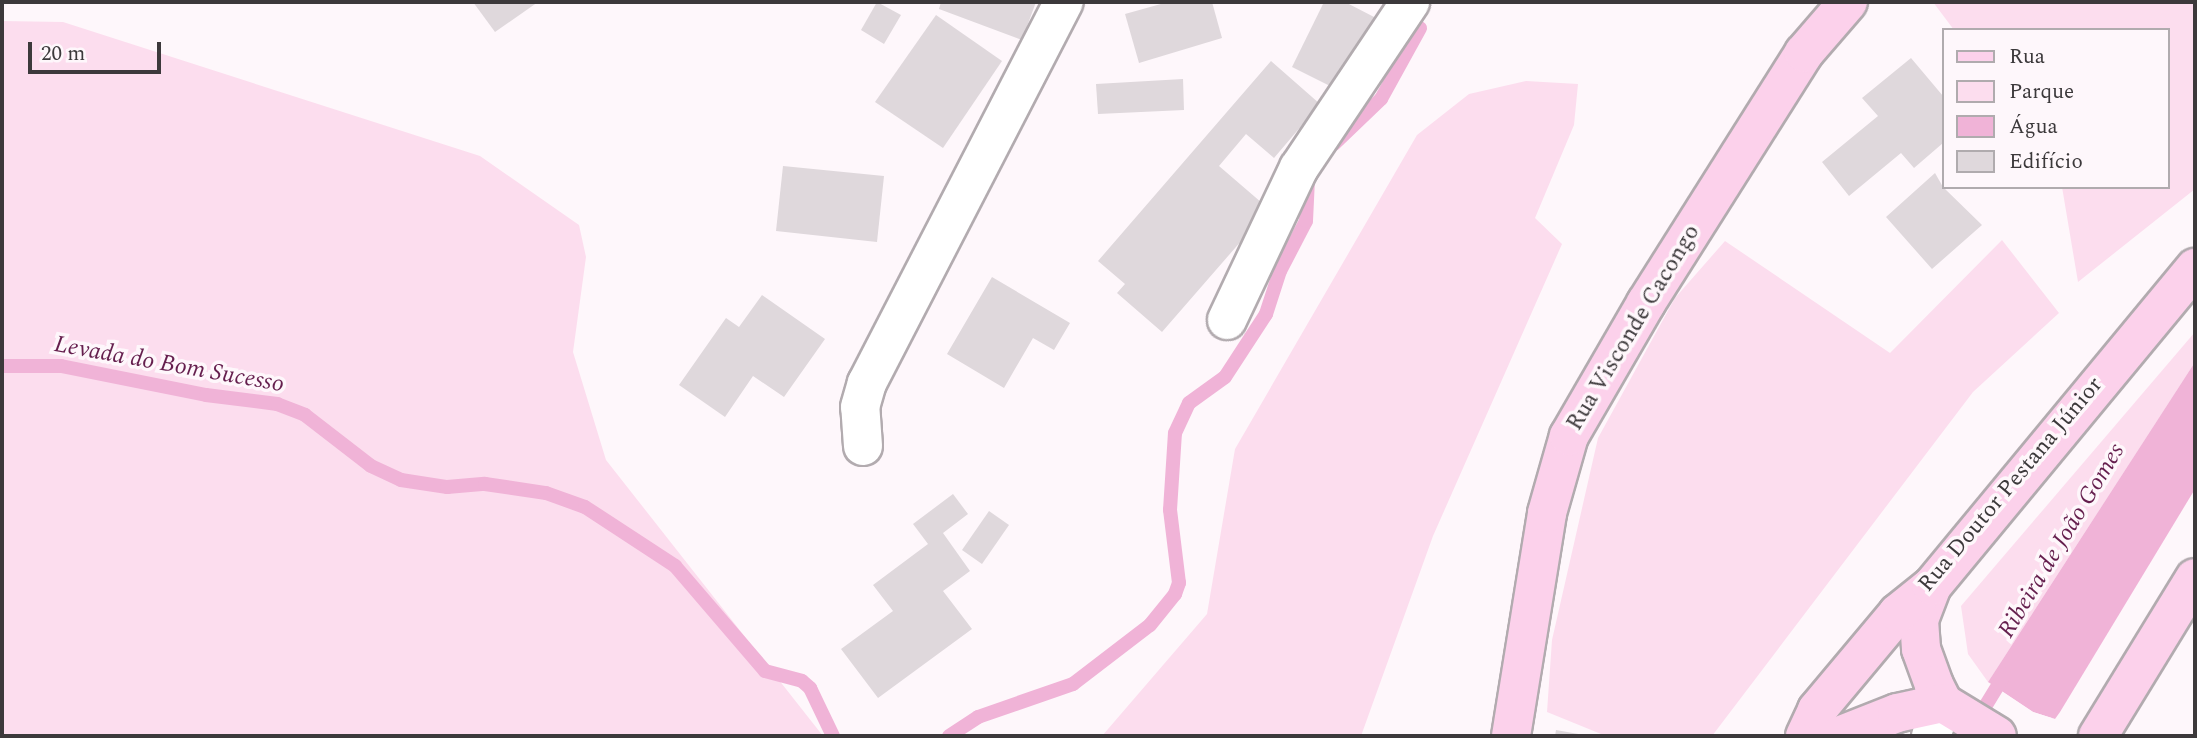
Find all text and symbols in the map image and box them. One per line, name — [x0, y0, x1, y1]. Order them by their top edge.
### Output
scale bar — [32, 28, 164, 72]
legend — [1941, 28, 2169, 189]
text: 20 m — [41, 38, 85, 70]
text: Rua — [2009, 41, 2045, 73]
text: Parque — [2009, 76, 2074, 108]
text: Água — [2009, 111, 2058, 143]
text: Edifício — [2009, 146, 2083, 178]
street label: Rua Visconde Cacongo — [1562, 220, 1706, 436]
water label: Levada do Bom Sucesso — [52, 331, 286, 399]
street label: Rua Doutor Pestana Júnior — [1913, 372, 2109, 598]
water label: Ribeira de João Gomes — [1993, 439, 2131, 643]

